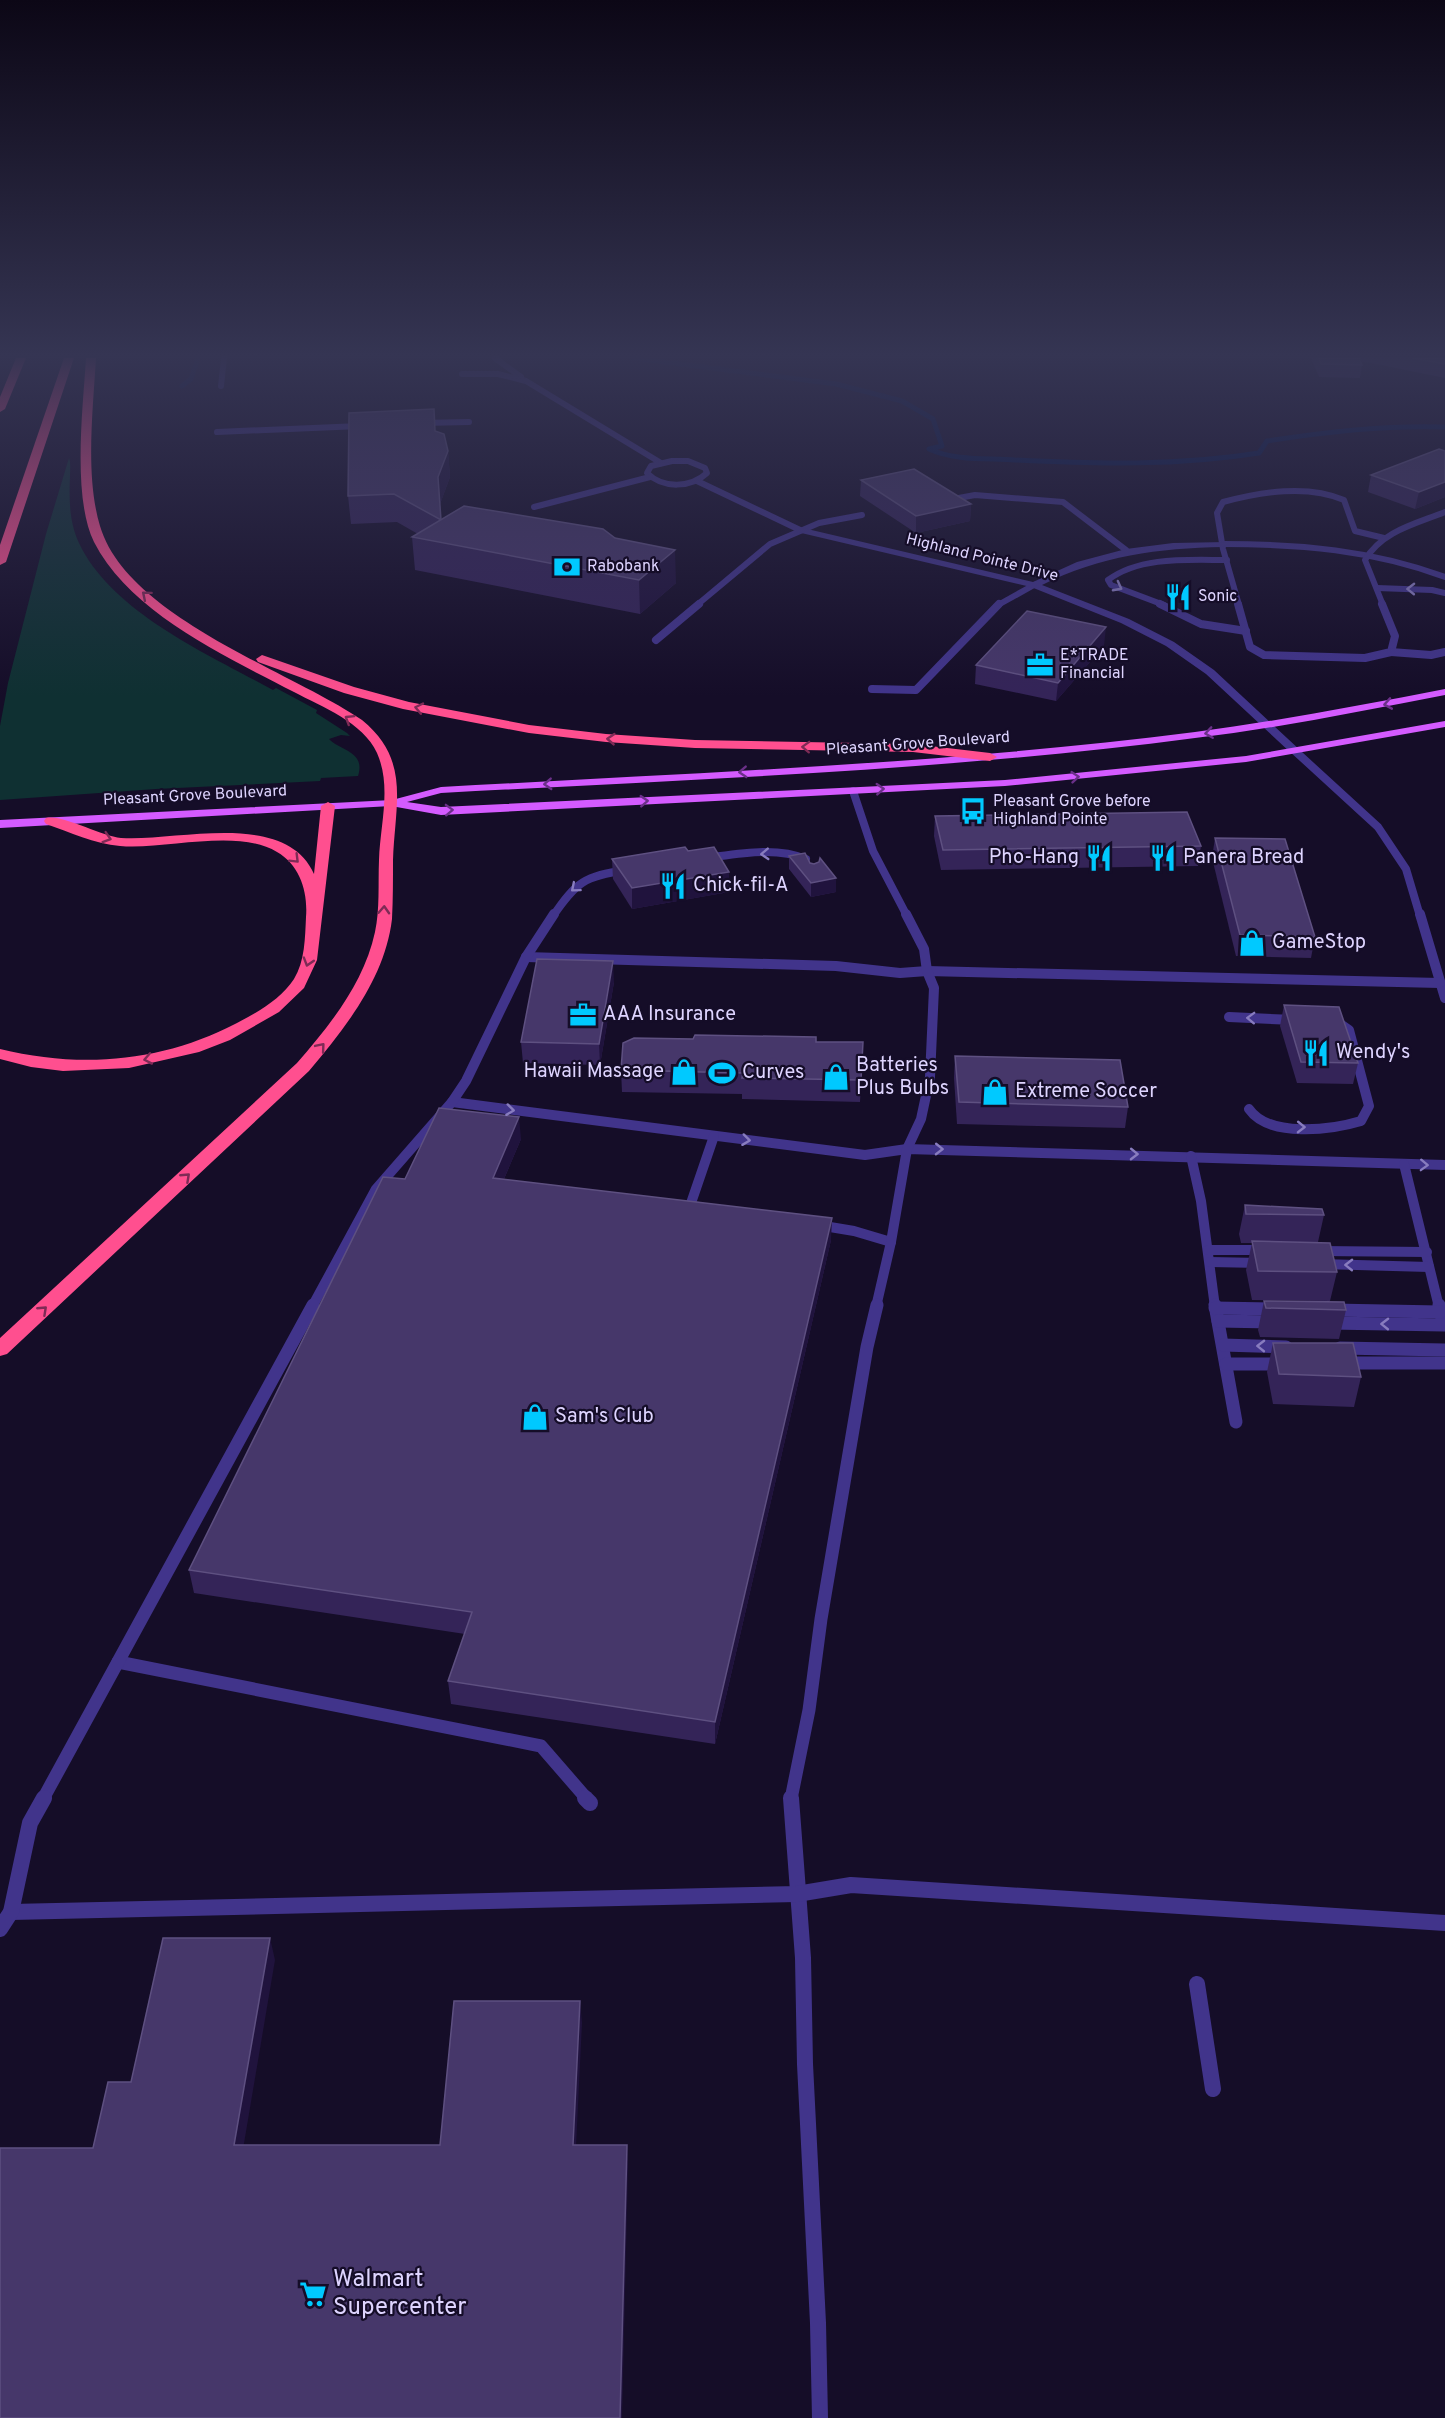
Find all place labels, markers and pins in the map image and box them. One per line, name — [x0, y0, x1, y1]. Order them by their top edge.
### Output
bank icon: Rabobank — [552, 552, 582, 582]
place label: Rabobank — [587, 557, 659, 577]
restaurant icon: Sonic — [1163, 582, 1193, 612]
place label: Sonic — [1198, 587, 1237, 607]
place label: E*TRADE Financial — [1060, 646, 1129, 684]
office icon: E*TRADE Financial — [1025, 650, 1055, 680]
place label: Pleasant Grove before Highland Pointe — [993, 792, 1151, 830]
bus stop icon: Pleasant Grove before Highland Pointe — [958, 796, 988, 826]
restaurant icon: Pho-Hang — [1084, 843, 1114, 873]
restaurant icon: Panera Bread — [1148, 843, 1178, 873]
place label: Pho-Hang — [989, 845, 1079, 871]
place label: Panera Bread — [1183, 845, 1304, 871]
restaurant icon: Chick-fil-A — [658, 871, 688, 901]
place label: Chick-fil-A — [693, 873, 789, 899]
shop icon: GameStop — [1237, 928, 1267, 958]
place label: GameStop — [1272, 930, 1366, 956]
office icon: AAA Insurance — [568, 1000, 598, 1030]
place label: AAA Insurance — [603, 1002, 736, 1028]
restaurant icon: Wendy's — [1301, 1038, 1331, 1068]
place label: Wendy's — [1336, 1040, 1410, 1066]
place label: Batteries Plus Bulbs — [856, 1053, 949, 1102]
shop icon: Hawaii Massage — [669, 1057, 699, 1087]
sports icon: Curves — [707, 1058, 737, 1088]
place label: Hawaii Massage — [524, 1059, 664, 1085]
place label: Curves — [742, 1060, 804, 1086]
shop icon: Batteries Plus Bulbs — [821, 1062, 851, 1092]
shop icon: Extreme Soccer — [980, 1077, 1010, 1107]
place label: Extreme Soccer — [1015, 1079, 1157, 1105]
shop icon: Sam's Club — [520, 1402, 550, 1432]
place label: Sam's Club — [555, 1404, 654, 1430]
place label: Walmart Supercenter — [333, 2265, 467, 2323]
supermarket icon: Walmart Supercenter — [298, 2279, 328, 2309]

